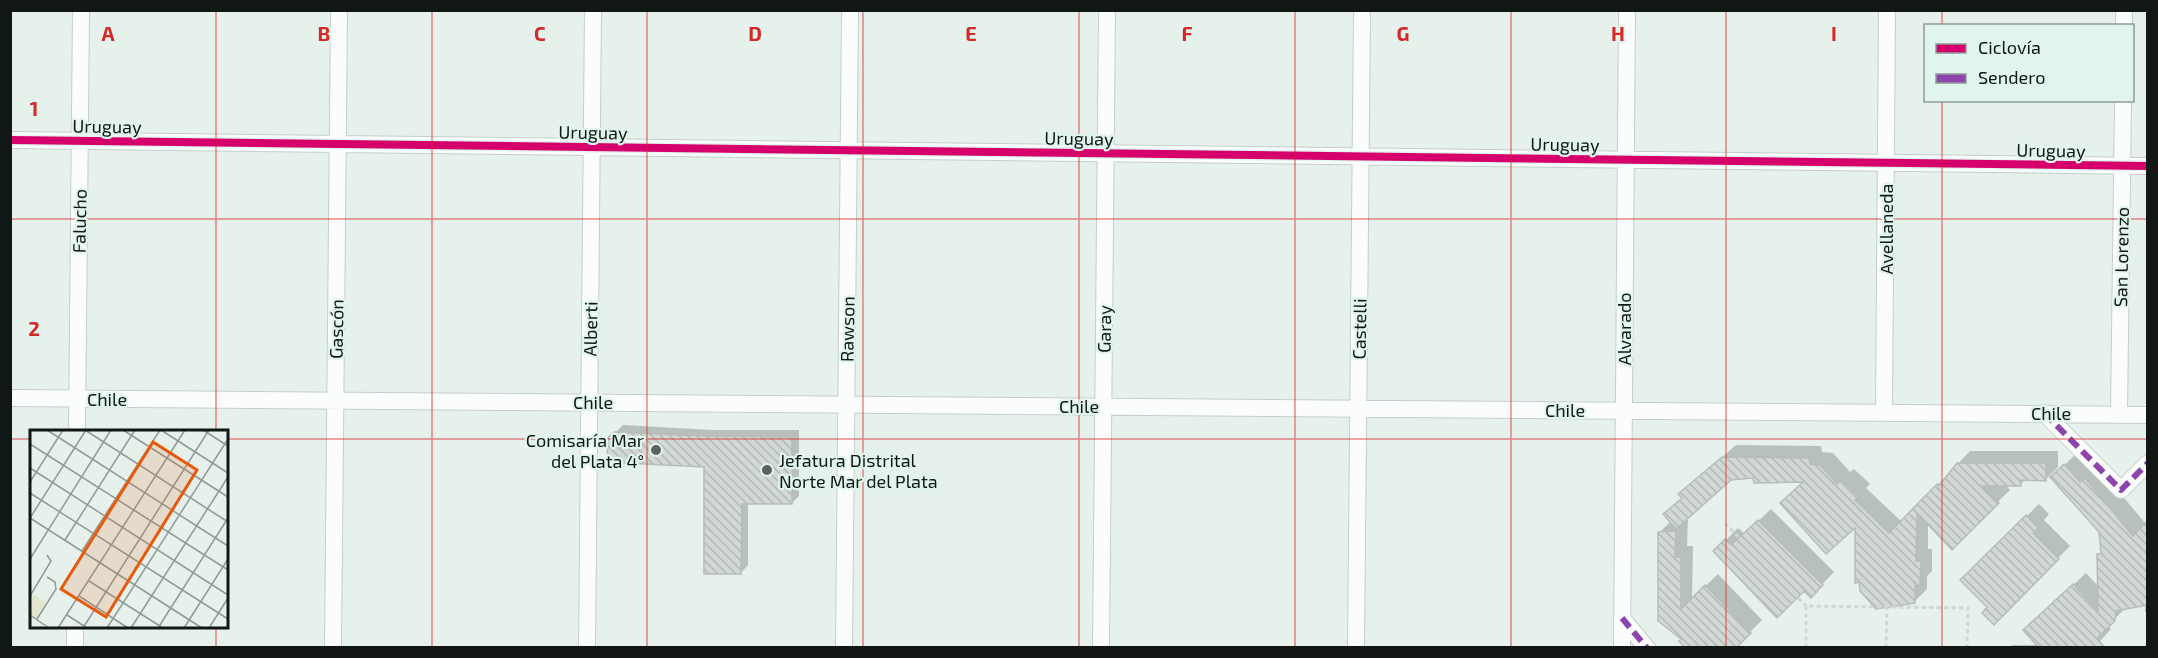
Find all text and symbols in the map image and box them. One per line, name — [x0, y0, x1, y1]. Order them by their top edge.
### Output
text: A — [101, 21, 115, 45]
text: B — [318, 21, 330, 45]
text: C — [534, 21, 546, 45]
text: D — [748, 21, 762, 45]
text: E — [965, 21, 977, 45]
text: F — [1181, 21, 1193, 45]
text: G — [1397, 21, 1409, 45]
text: H — [1611, 21, 1625, 45]
text: I — [1831, 21, 1837, 45]
legend — [1924, 24, 2134, 102]
text: Ciclovía — [1978, 36, 2041, 58]
text: Sendero — [1978, 66, 2045, 88]
text: 1 — [30, 96, 38, 120]
street label: Uruguay — [72, 114, 142, 138]
street label: Uruguay — [558, 120, 628, 144]
street label: Uruguay — [1044, 126, 1114, 150]
street label: Uruguay — [1530, 132, 1600, 156]
street label: Uruguay — [2016, 138, 2086, 162]
street label: Avellaneda — [1875, 184, 1897, 274]
street label: Falucho — [67, 189, 91, 253]
street label: San Lorenzo — [2109, 207, 2133, 307]
street label: Alvarado — [1613, 292, 1635, 366]
street label: Rawson — [835, 296, 859, 362]
street label: Castelli — [1347, 298, 1371, 360]
street label: Gascón — [324, 299, 348, 359]
street label: Alberti — [579, 301, 601, 357]
street label: Garay — [1093, 304, 1115, 353]
text: 2 — [28, 316, 40, 340]
street label: Chile — [87, 388, 127, 410]
street label: Chile — [573, 391, 613, 413]
street label: Chile — [1059, 395, 1099, 417]
street label: Chile — [1545, 399, 1585, 421]
street label: Chile — [2031, 402, 2071, 424]
place label: Comisaría Mar del Plata 4° — [526, 429, 644, 472]
inset map — [30, 430, 228, 628]
marker: Comisaría Mar del Plata 4° — [649, 443, 663, 457]
place label: Jefatura Distrital Norte Mar del Plata — [779, 449, 938, 492]
marker: Jefatura Distrital Norte Mar del Plata — [760, 463, 774, 477]

